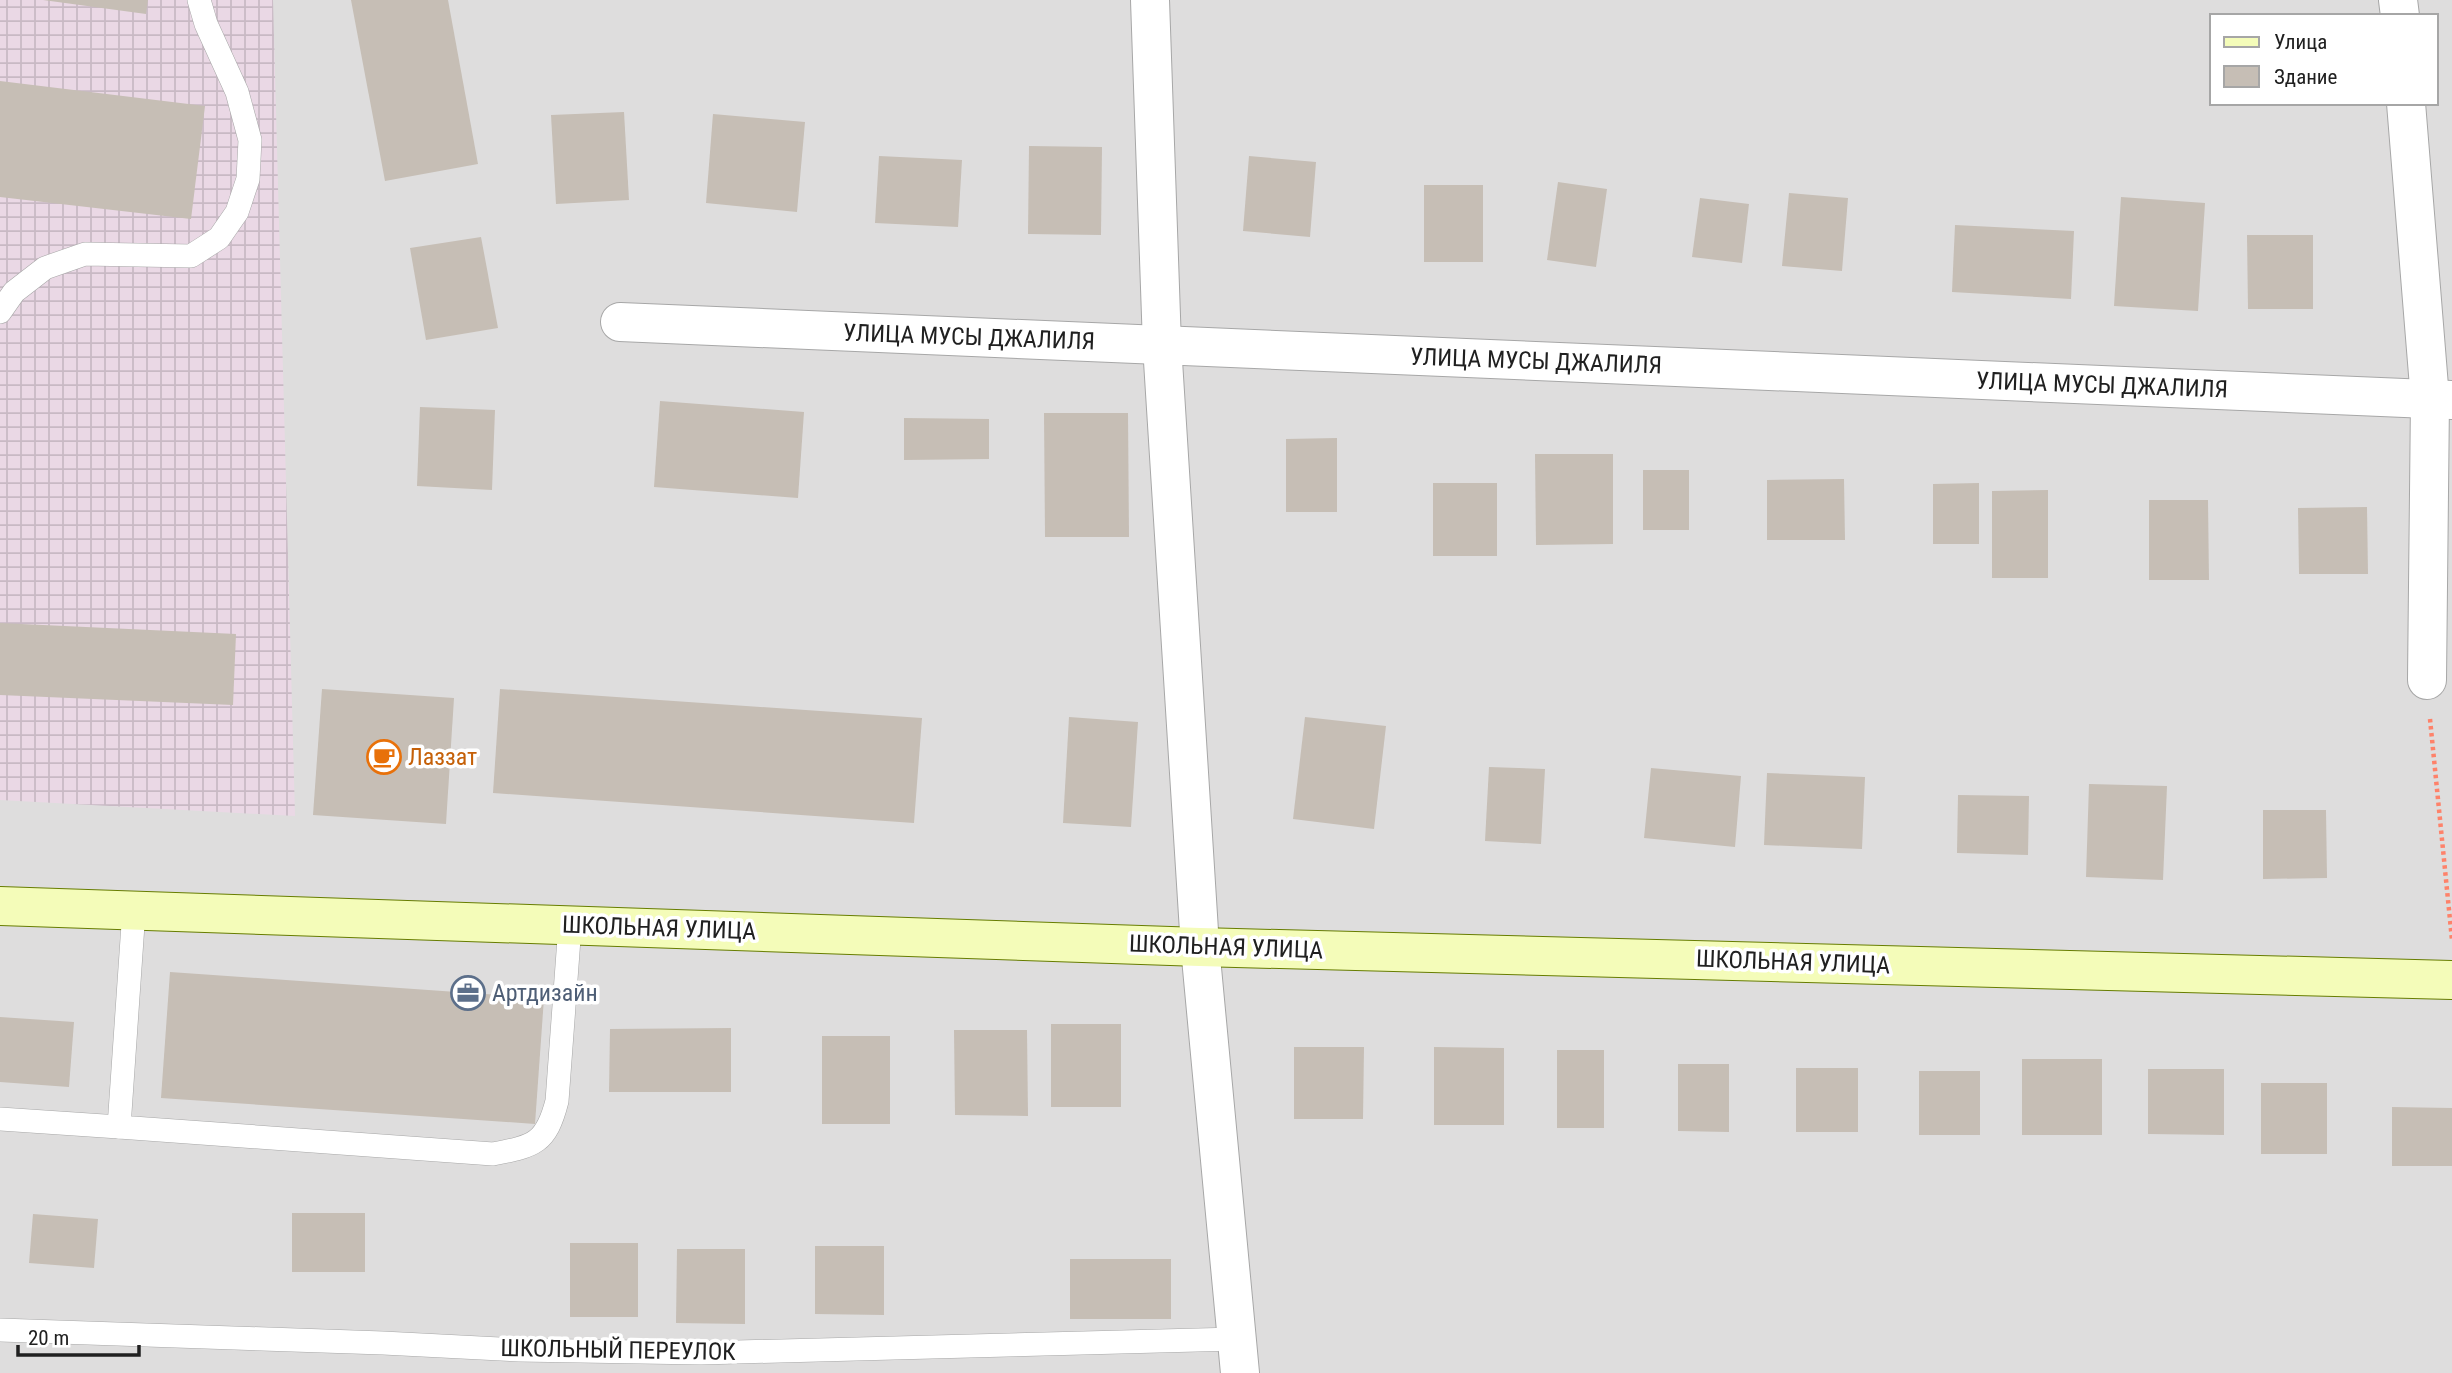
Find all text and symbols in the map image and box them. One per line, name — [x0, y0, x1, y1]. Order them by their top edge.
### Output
legend — [2210, 14, 2438, 105]
text: Улица — [2274, 30, 2327, 54]
text: Здание — [2274, 65, 2338, 89]
street label: УЛИЦА МУСЫ ДЖАЛИЛЯ — [842, 319, 1096, 355]
street label: УЛИЦА МУСЫ ДЖАЛИЛЯ — [1409, 343, 1663, 379]
street label: УЛИЦА МУСЫ ДЖАЛИЛЯ — [1975, 367, 2229, 403]
cafe icon: Лаззат — [365, 738, 403, 776]
place label: Лаззат — [408, 743, 477, 771]
street label: ШКОЛЬНАЯ УЛИЦА — [561, 911, 757, 945]
street label: ШКОЛЬНАЯ УЛИЦА — [1128, 930, 1324, 964]
street label: ШКОЛЬНАЯ УЛИЦА — [1695, 945, 1891, 979]
office icon: Артдизайн — [449, 974, 487, 1012]
place label: Артдизайн — [492, 979, 598, 1007]
scale bar — [18, 1314, 138, 1358]
text: 20 m — [28, 1326, 69, 1350]
street label: ШКОЛЬНЫЙ ПЕРЕУЛОК — [500, 1334, 736, 1366]

